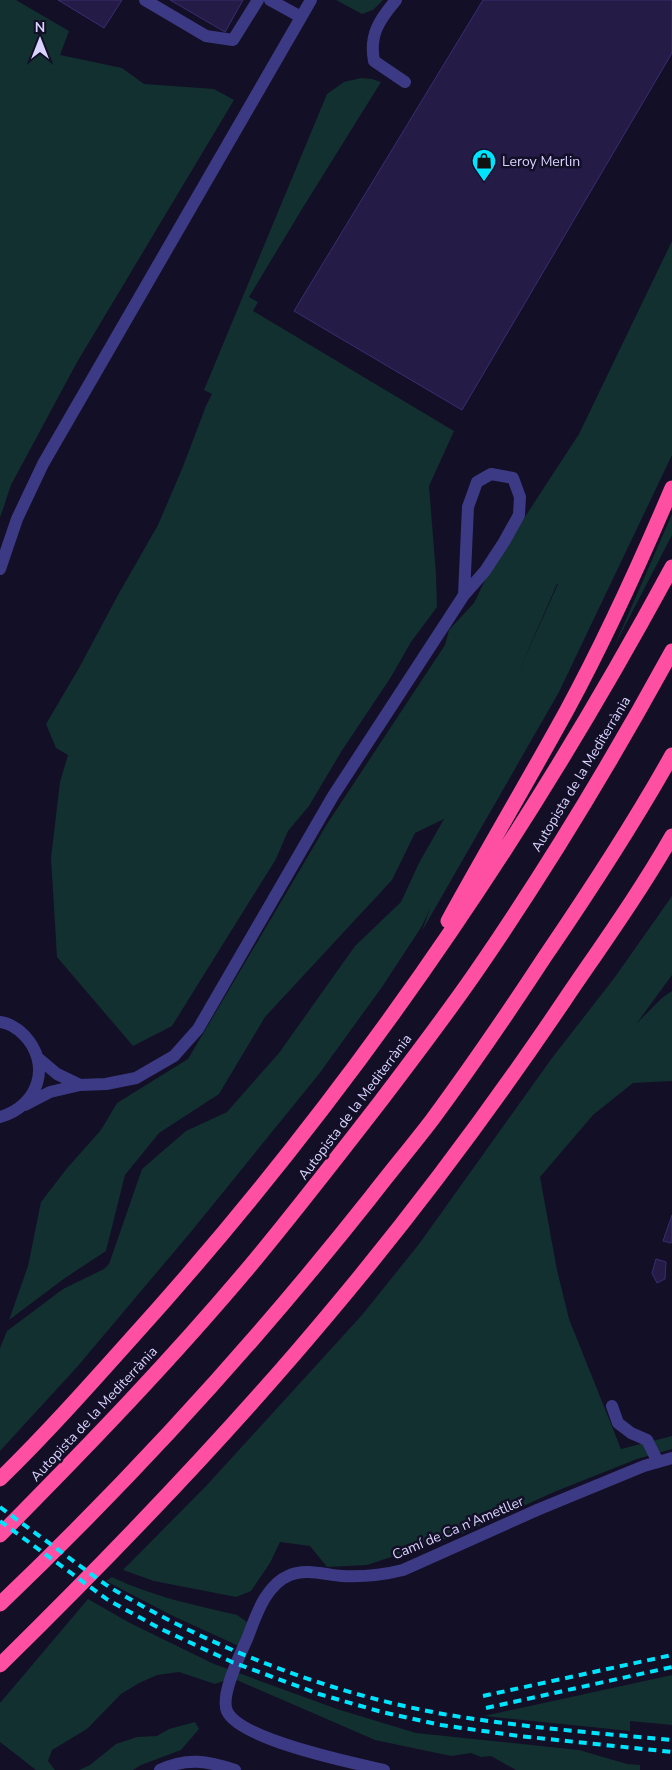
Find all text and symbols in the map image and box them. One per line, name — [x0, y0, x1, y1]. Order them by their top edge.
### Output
north arrow — [15, 15, 65, 65]
text: N — [35, 18, 45, 37]
shop icon: Leroy Merlin — [471, 148, 497, 182]
place label: Leroy Merlin — [502, 152, 580, 171]
street label: Autopista de la Mediterrània — [527, 693, 635, 855]
street label: Autopista de la Mediterrània — [294, 1030, 416, 1184]
street label: Autopista de la Mediterrània — [26, 1342, 162, 1486]
street label: Camí de Ca n'Ametller — [389, 1492, 527, 1564]

